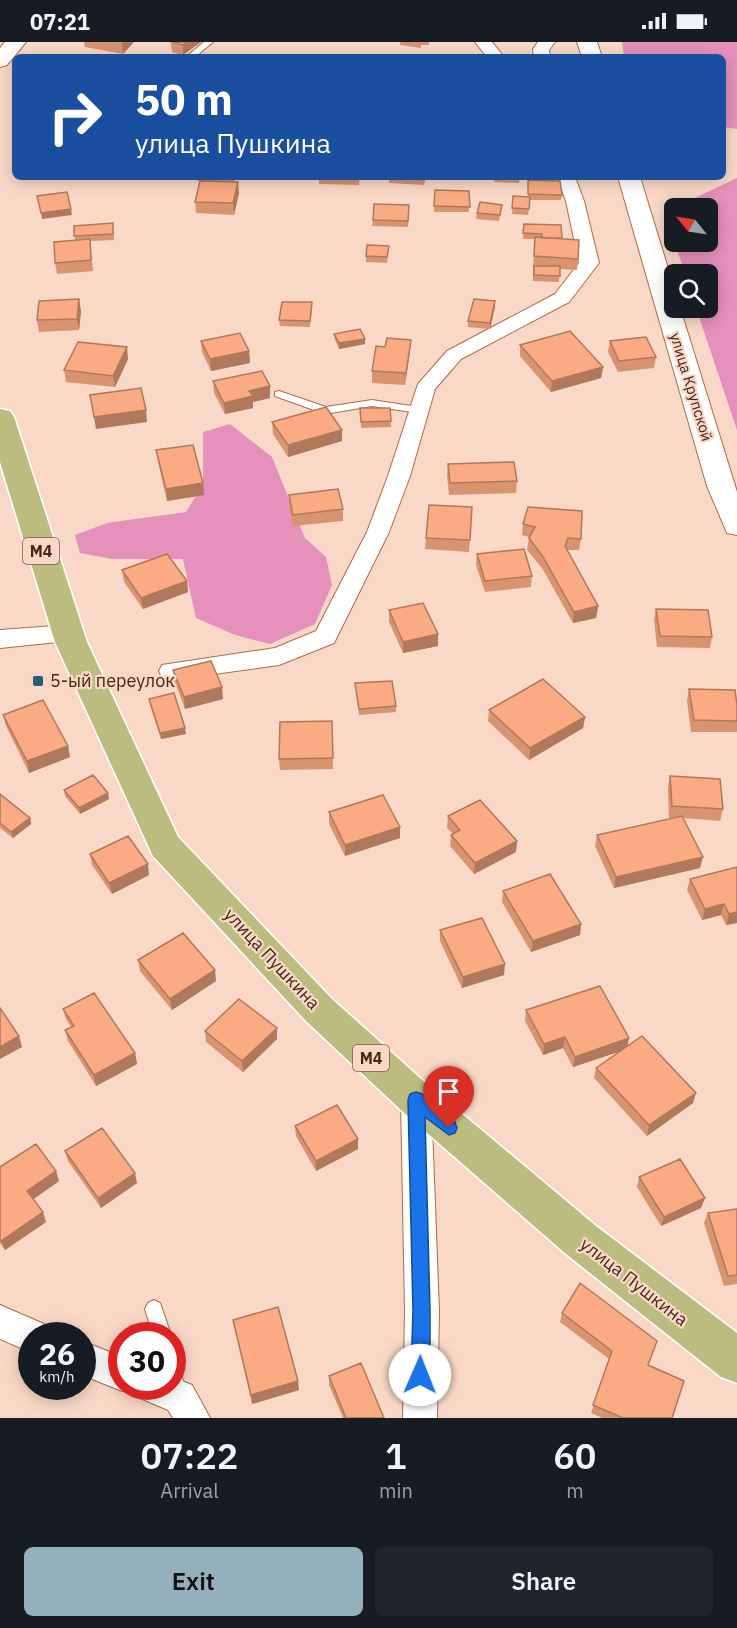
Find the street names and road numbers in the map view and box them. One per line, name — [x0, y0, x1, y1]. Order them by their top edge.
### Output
street label: улица Крупской — [666, 330, 717, 443]
road number: M4 — [23, 538, 59, 564]
street label: улица Пушкина — [219, 903, 326, 1015]
road number: M4 — [353, 1045, 389, 1071]
street label: улица Пушкина — [576, 1232, 693, 1331]

